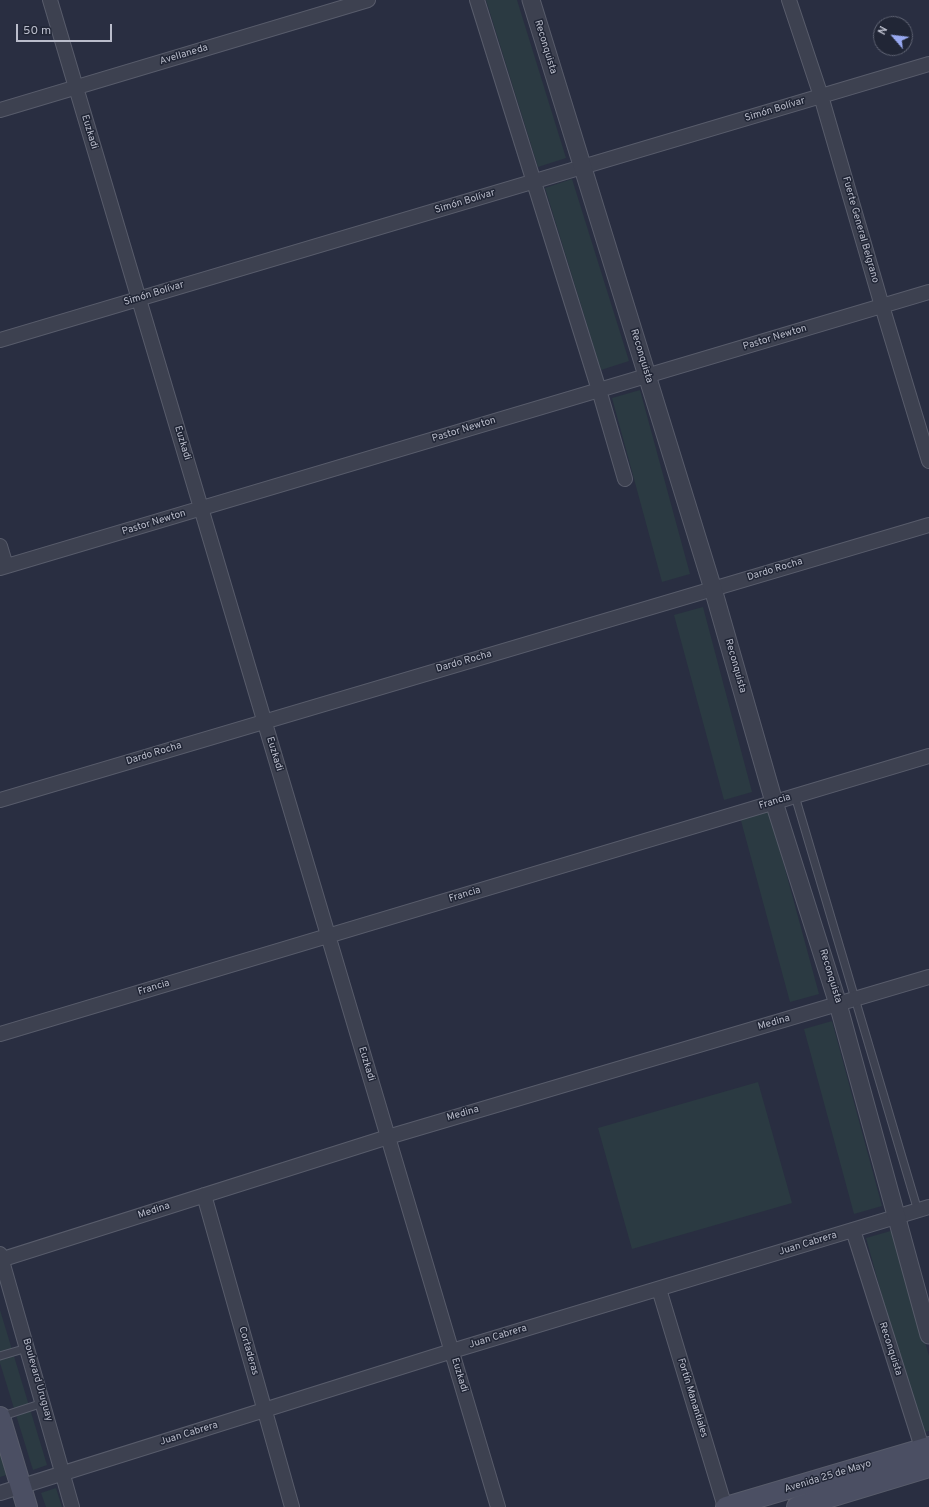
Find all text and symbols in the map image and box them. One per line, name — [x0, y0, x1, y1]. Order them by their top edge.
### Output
scale bar — [18, 16, 114, 42]
north arrow — [873, 16, 913, 56]
street label: Reconquista — [531, 19, 559, 75]
text: 50 m — [23, 23, 51, 39]
text: N — [875, 24, 891, 38]
street label: Avellaneda — [159, 42, 209, 68]
street label: Simón Bolívar — [743, 95, 807, 125]
street label: Euzkadi — [78, 113, 100, 151]
street label: Fuerte General Belgrano — [839, 175, 881, 285]
street label: Simón Bolívar — [433, 187, 497, 217]
street label: Simón Bolívar — [122, 279, 186, 309]
street label: Pastor Newton — [742, 323, 808, 353]
street label: Reconquista — [627, 328, 655, 384]
street label: Pastor Newton — [431, 415, 497, 445]
street label: Euzkadi — [171, 424, 193, 462]
street label: Pastor Newton — [121, 508, 187, 538]
street label: Dardo Rocha — [746, 556, 804, 584]
street label: Reconquista — [722, 638, 748, 694]
street label: Dardo Rocha — [435, 648, 493, 676]
street label: Euzkadi — [263, 735, 285, 773]
street label: Dardo Rocha — [125, 740, 183, 768]
street label: Francia — [758, 792, 792, 812]
street label: Francia — [448, 885, 482, 905]
street label: Reconquista — [816, 948, 844, 1004]
street label: Francia — [137, 978, 171, 998]
street label: Medina — [757, 1013, 791, 1033]
street label: Euzkadi — [355, 1045, 377, 1083]
street label: Medina — [446, 1104, 480, 1124]
street label: Medina — [137, 1200, 171, 1222]
street label: Juan Cabrera — [778, 1230, 838, 1258]
street label: Reconquista — [876, 1321, 904, 1377]
street label: Juan Cabrera — [468, 1323, 528, 1351]
street label: Cortaderas — [235, 1325, 261, 1377]
street label: Boulevard Uruguay — [19, 1337, 55, 1423]
street label: Euzkadi — [448, 1356, 470, 1394]
street label: Fortín Manantiales — [674, 1357, 710, 1439]
street label: Juan Cabrera — [159, 1420, 219, 1448]
street label: Avenida 25 de Mayo — [783, 1458, 873, 1496]

